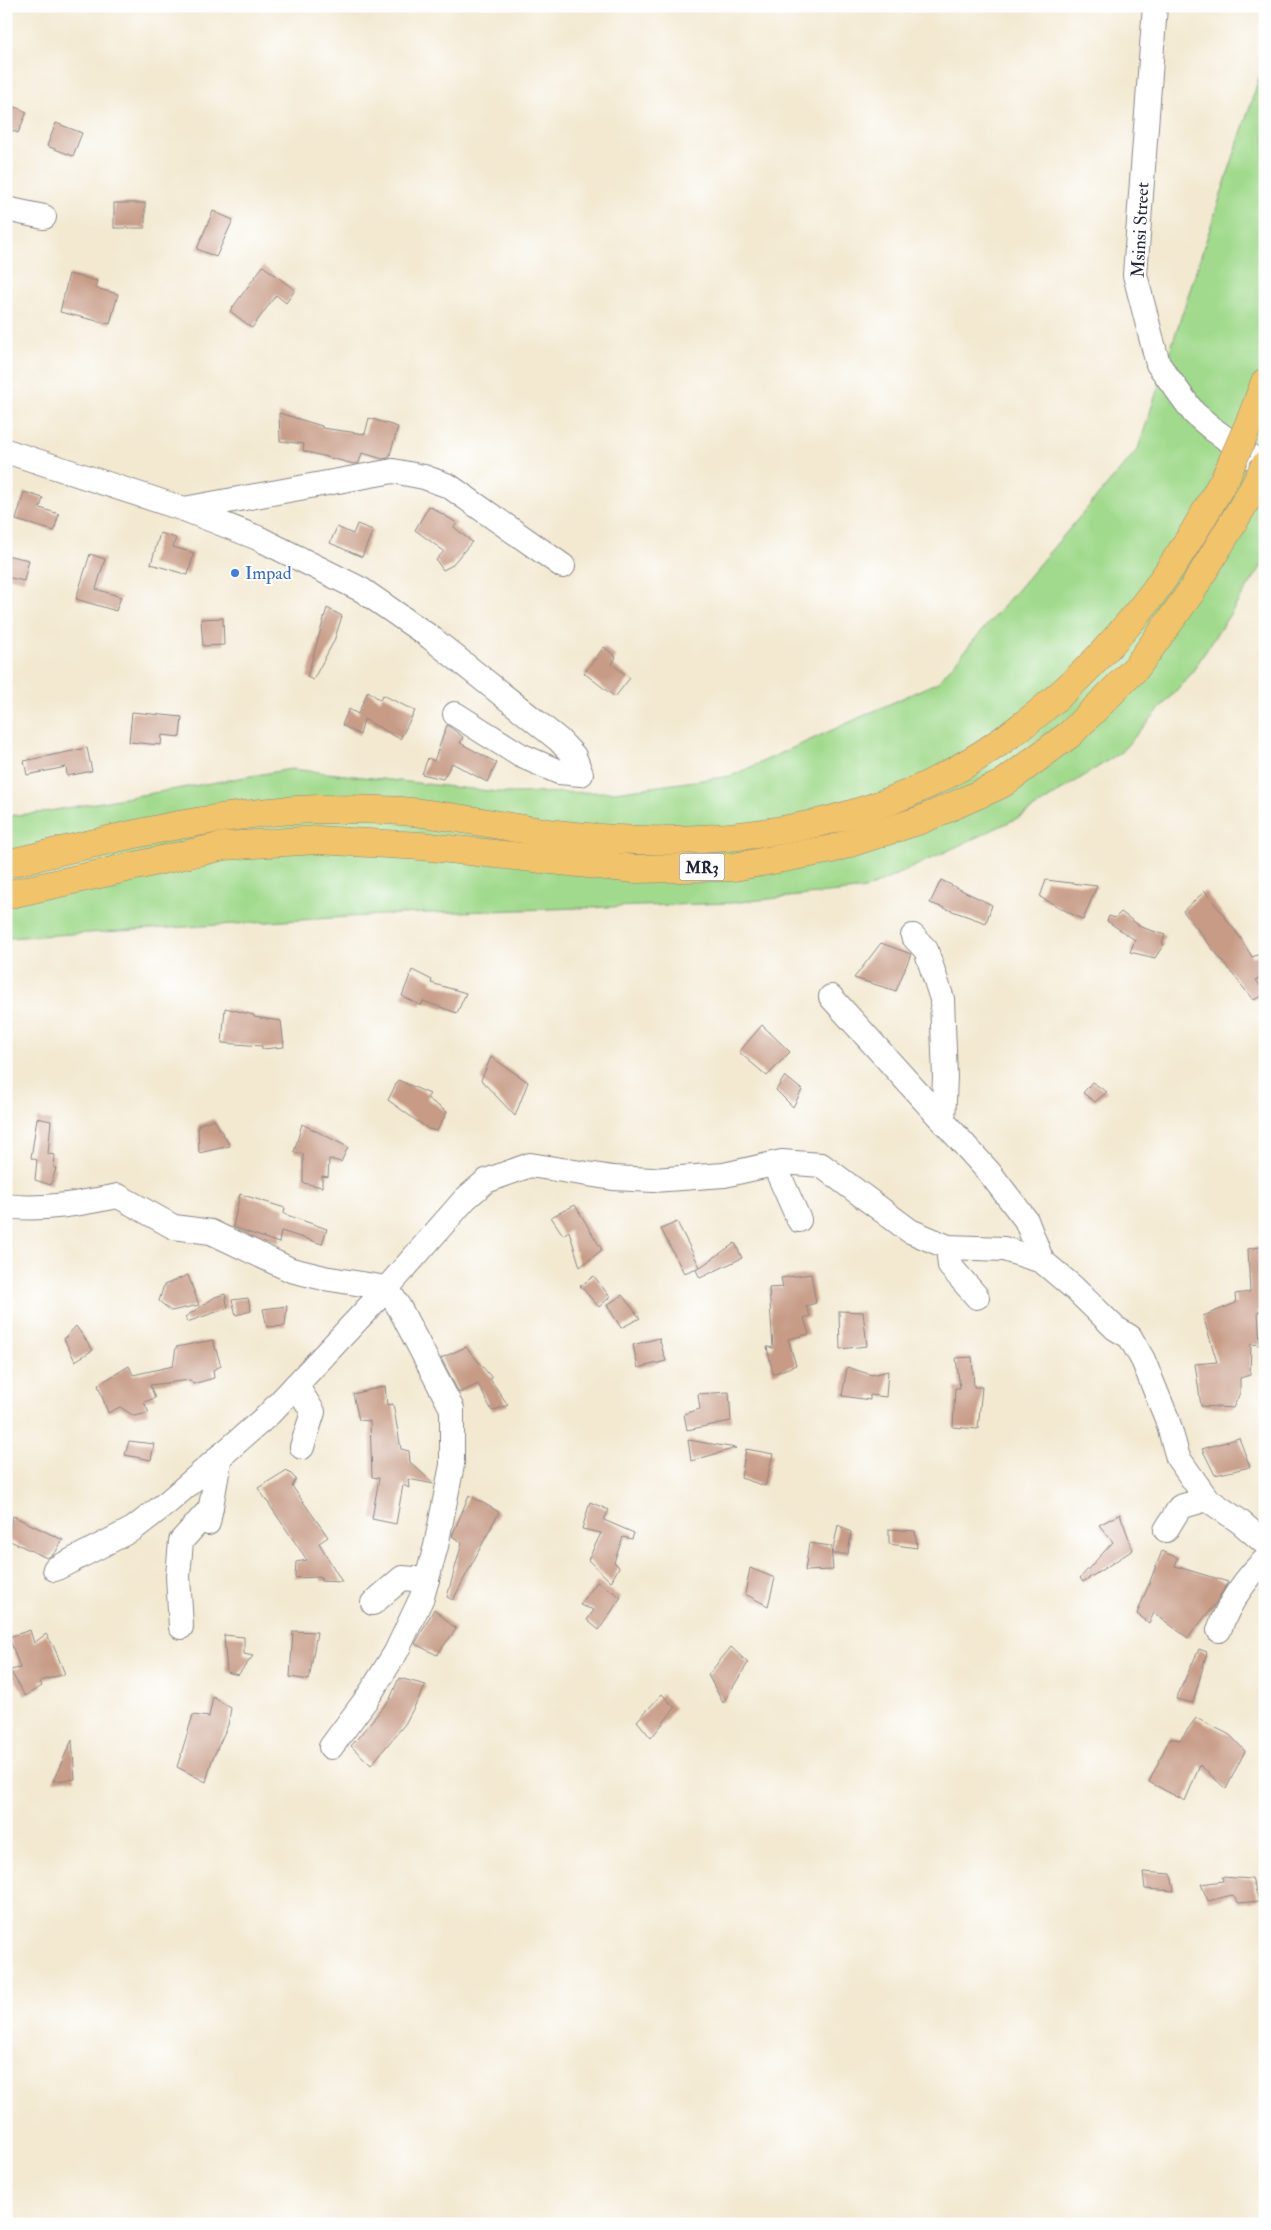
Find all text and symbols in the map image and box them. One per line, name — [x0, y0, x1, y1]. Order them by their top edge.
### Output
street label: Msinsi Street — [1127, 181, 1154, 278]
place label: Impad — [245, 562, 292, 585]
marker: Impad — [229, 567, 241, 579]
road number: MR3 — [680, 854, 724, 880]

